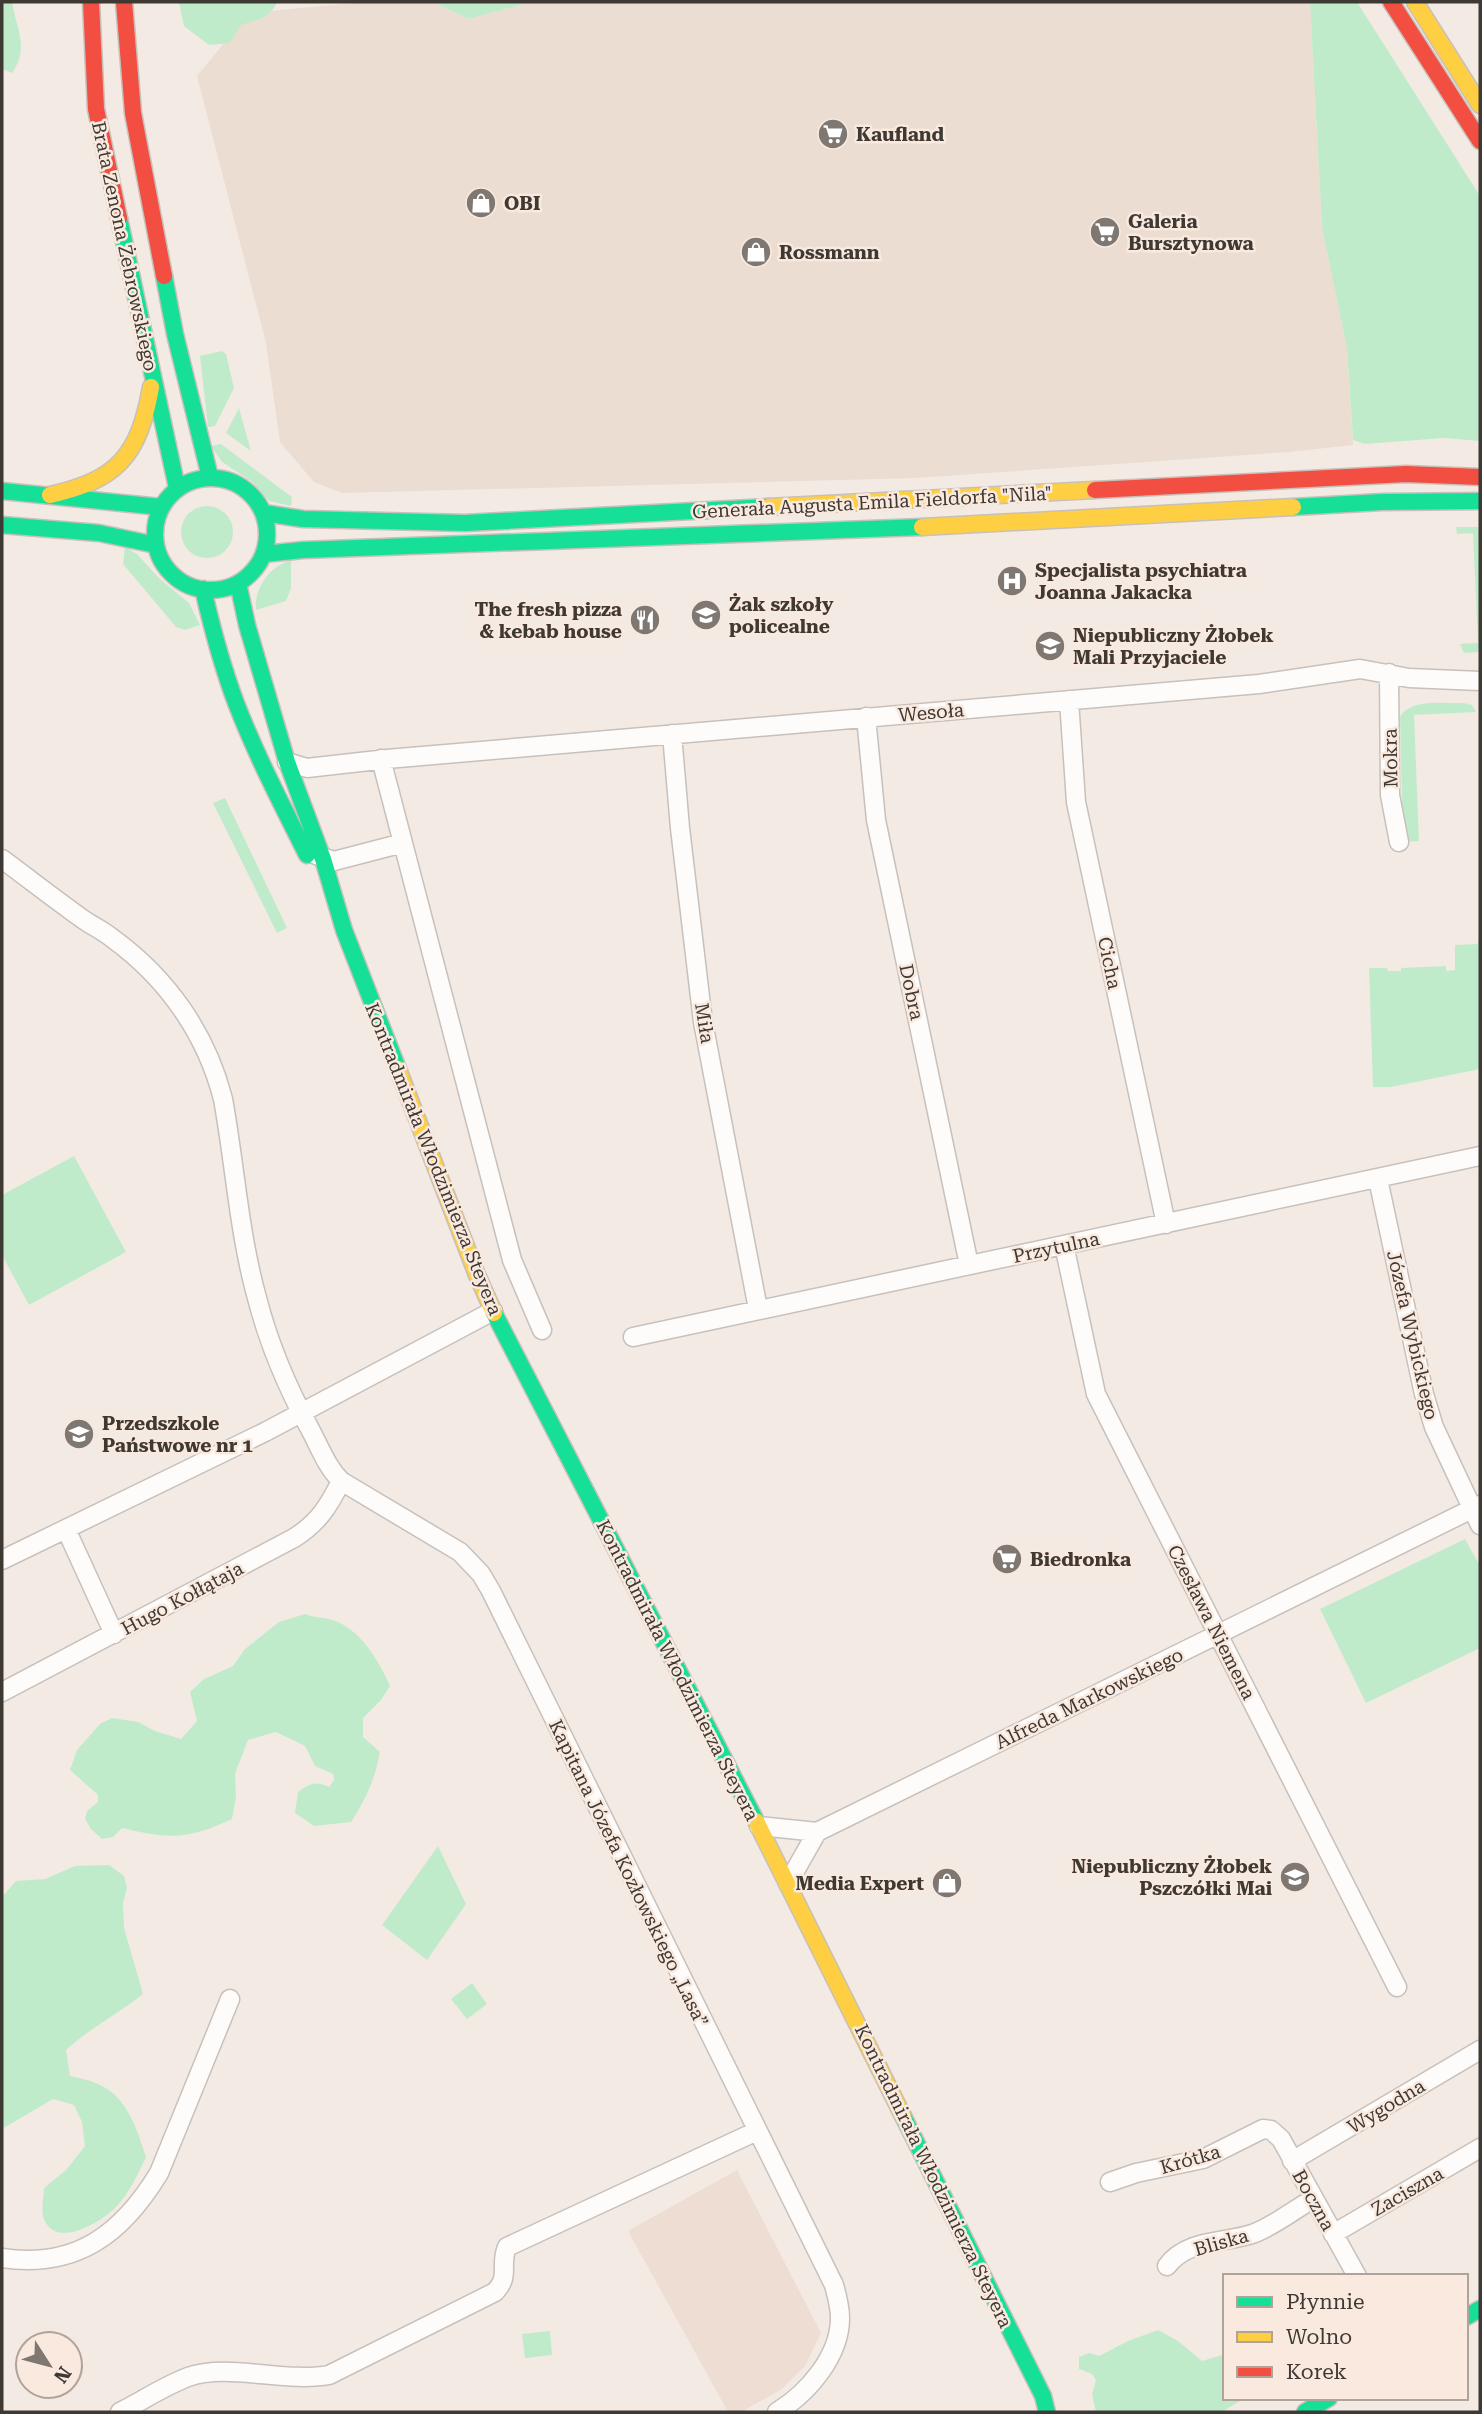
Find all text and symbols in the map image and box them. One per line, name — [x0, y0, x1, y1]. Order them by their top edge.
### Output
supermarket icon: Kaufland — [816, 117, 850, 151]
street label: Brata Zenona Żebrowskiego — [87, 119, 162, 373]
place label: Kaufland — [856, 123, 945, 146]
shop icon: OBI — [464, 186, 498, 220]
place label: OBI — [504, 192, 540, 215]
place label: Galeria Bursztynowa — [1128, 210, 1254, 255]
supermarket icon: Galeria Bursztynowa — [1088, 215, 1122, 249]
shop icon: Rossmann — [739, 235, 773, 269]
place label: Rossmann — [779, 241, 880, 264]
street label: Generała Augusta Emila Fieldorfa "Nila" — [691, 482, 1053, 523]
place label: Specjalista psychiatra Joanna Jakacka — [1035, 559, 1247, 604]
hospital icon: Specjalista psychiatra Joanna Jakacka — [995, 564, 1029, 598]
place label: Żak szkoły policealne — [729, 593, 834, 638]
place label: The fresh pizza & kebab house — [475, 598, 622, 643]
school or university icon: Żak szkoły policealne — [689, 598, 723, 632]
restaurant icon: The fresh pizza & kebab house — [628, 603, 662, 637]
place label: Niepubliczny Żłobek Mali Przyjaciele — [1073, 624, 1274, 669]
school or university icon: Niepubliczny Żłobek Mali Przyjaciele — [1033, 629, 1067, 663]
street label: Wesoła — [897, 698, 966, 727]
street label: Mokra — [1378, 727, 1403, 788]
street label: Cicha — [1093, 935, 1126, 992]
street label: Dobra — [894, 962, 929, 1023]
street label: Kontradmirała Włodzimierza Steyera — [360, 1000, 507, 1319]
street label: Miła — [690, 1001, 719, 1046]
street label: Przytulna — [1010, 1227, 1102, 1268]
street label: Józefa Wybickiego — [1382, 1248, 1443, 1422]
place label: Przedszkole Państwowe nr 1 — [102, 1412, 253, 1457]
school or university icon: Przedszkole Państwowe nr 1 — [62, 1417, 96, 1451]
street label: Kontradmirała Włodzimierza Steyera — [591, 1516, 764, 1825]
street label: Czesława Niemena — [1163, 1541, 1261, 1704]
supermarket icon: Biedronka — [990, 1542, 1024, 1576]
place label: Biedronka — [1030, 1548, 1131, 1571]
street label: Hugo Kołłątaja — [117, 1556, 248, 1640]
street label: Alfreda Markowskiego — [992, 1643, 1187, 1754]
street label: Kapitana Józefa Kozłowskiego „Lasa” — [544, 1716, 713, 2031]
place label: Niepubliczny Żłobek Pszczółki Mai — [1072, 1855, 1272, 1900]
school or university icon: Niepubliczny Żłobek Pszczółki Mai — [1278, 1860, 1312, 1894]
shop icon: Media Expert — [930, 1866, 964, 1900]
place label: Media Expert — [796, 1872, 924, 1895]
street label: Kontradmirała Włodzimierza Steyera — [850, 2021, 1018, 2332]
street label: Wygodna — [1343, 2074, 1430, 2139]
street label: Krótka — [1157, 2140, 1224, 2179]
street label: Zaciszna — [1367, 2161, 1448, 2221]
street label: Boczna — [1287, 2166, 1340, 2236]
street label: Bliska — [1191, 2224, 1252, 2261]
legend — [1223, 2274, 1468, 2400]
text: Płynnie — [1286, 2290, 1365, 2314]
text: Wolno — [1286, 2325, 1352, 2349]
north arrow — [14, 2330, 84, 2400]
text: Korek — [1286, 2360, 1347, 2384]
text: N — [49, 2362, 76, 2388]

